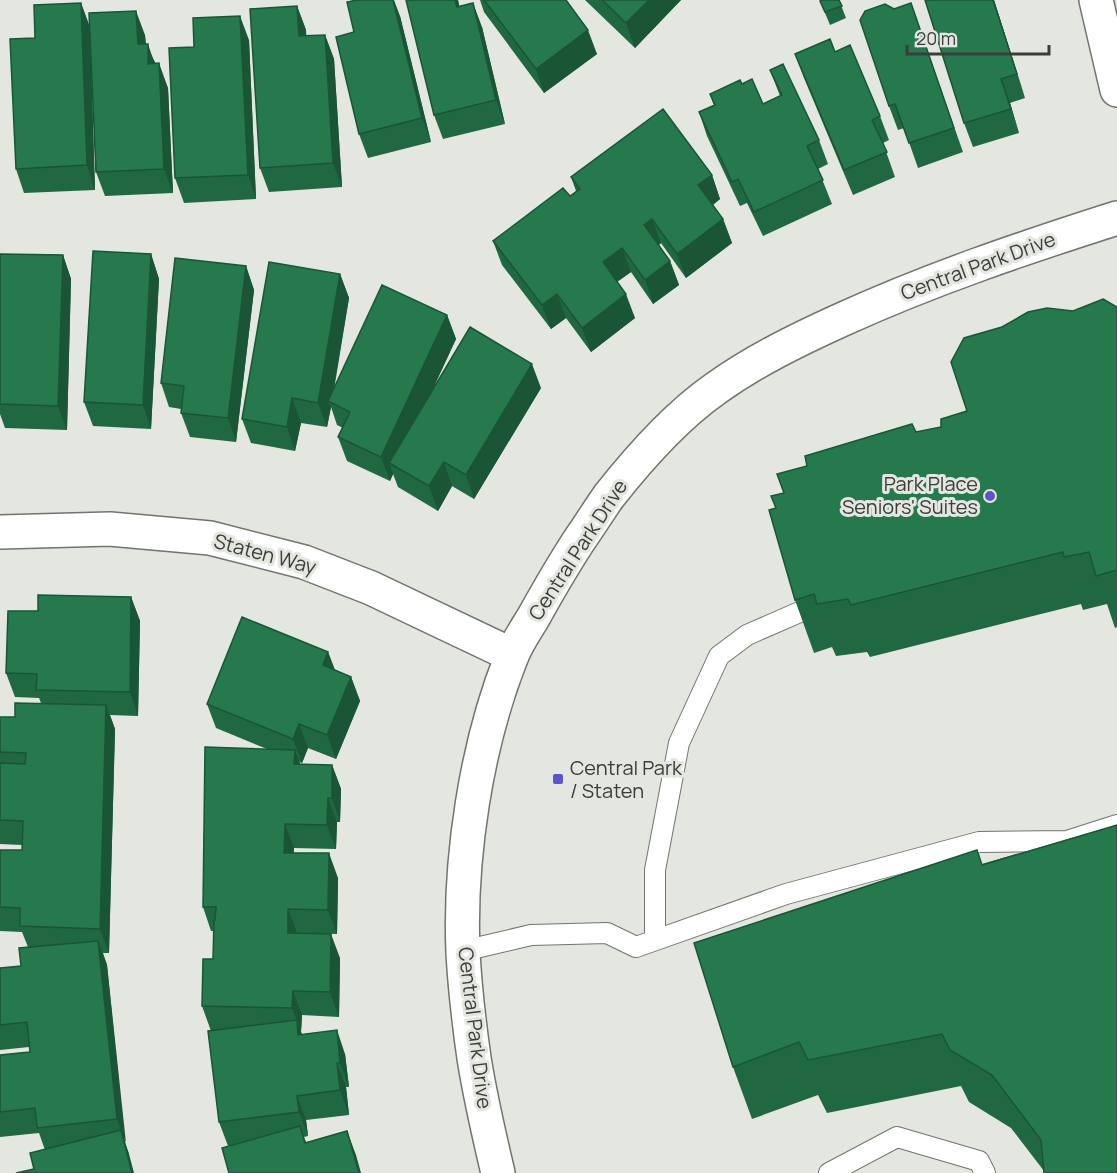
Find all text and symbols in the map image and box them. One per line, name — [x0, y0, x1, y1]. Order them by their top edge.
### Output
scale bar — [907, 18, 1050, 56]
text: 20 m — [916, 26, 956, 50]
street label: Central Park Drive — [897, 225, 1059, 306]
place label: Park Place Seniors' Suites — [842, 470, 978, 520]
street label: Central Park Drive — [522, 474, 633, 625]
marker: Park Place Seniors' Suites — [983, 489, 997, 503]
street label: Staten Way — [211, 527, 320, 580]
place label: Central Park / Staten — [570, 754, 683, 804]
marker: Central Park / Staten — [551, 772, 565, 786]
street label: Central Park Drive — [452, 946, 499, 1110]

